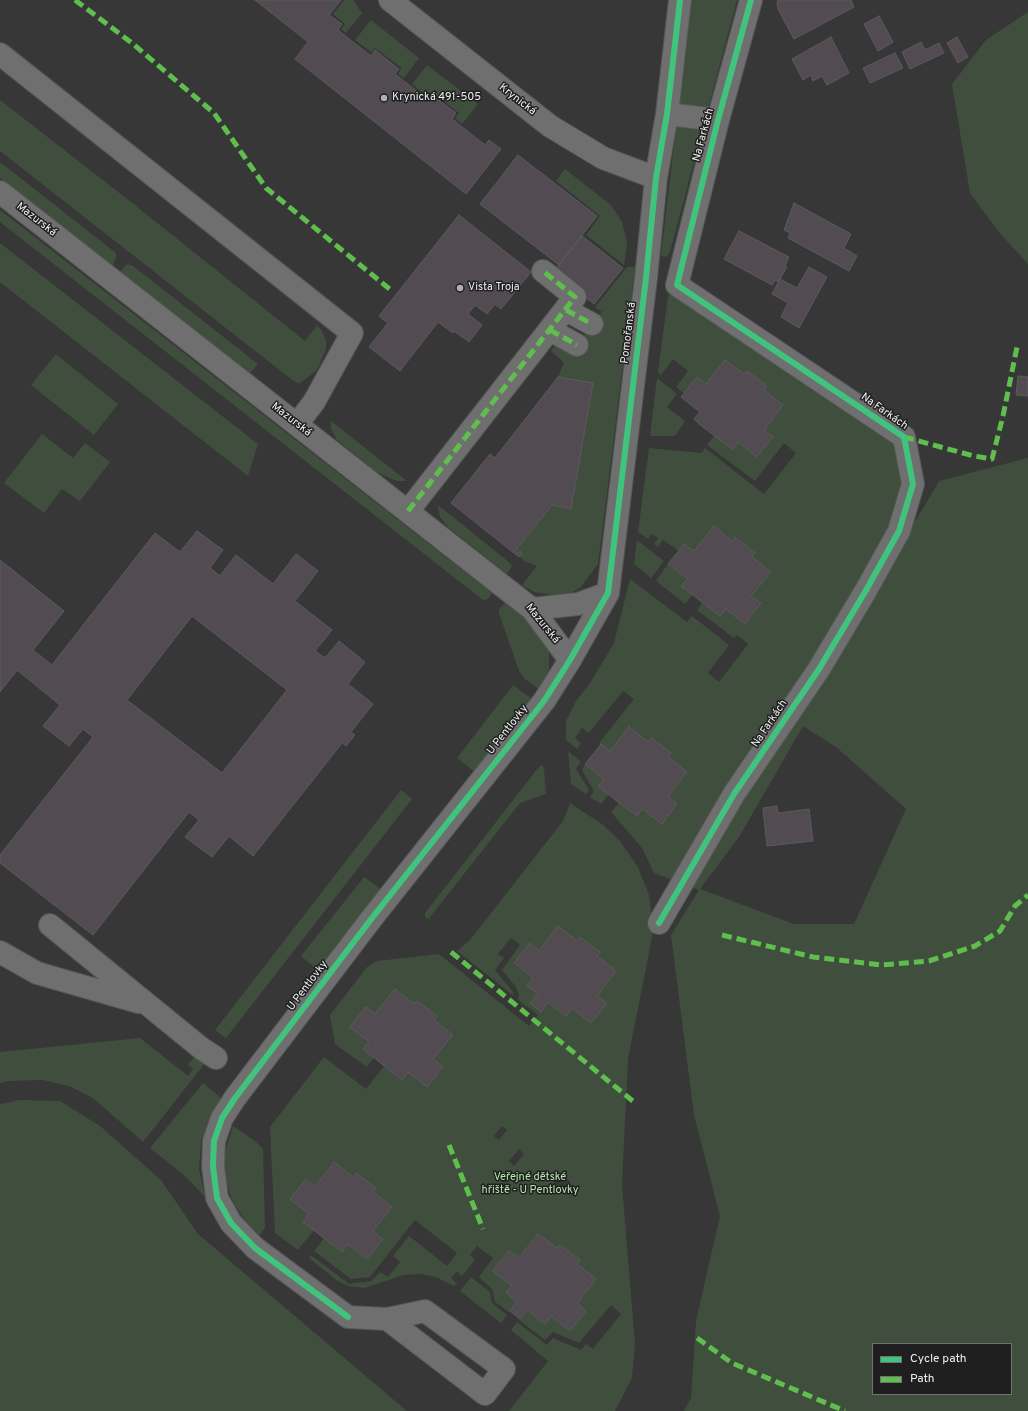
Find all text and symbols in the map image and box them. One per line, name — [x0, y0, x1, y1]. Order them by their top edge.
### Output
street label: Krynická — [496, 81, 538, 119]
place label: Krynická 491-505 — [392, 91, 481, 105]
marker: Krynická 491-505 — [379, 93, 389, 103]
street label: Na Farkách — [691, 107, 717, 163]
street label: Mazurská — [13, 200, 59, 240]
place label: Vista Troja — [468, 281, 520, 295]
marker: Vista Troja — [455, 283, 465, 293]
street label: Pomořanská — [619, 301, 639, 365]
street label: Na Farkách — [858, 391, 910, 433]
street label: Mazurská — [268, 400, 314, 440]
street label: Mazurská — [522, 602, 562, 646]
street label: Na Farkách — [749, 698, 791, 750]
street label: U Pentlovky — [485, 703, 531, 757]
street label: U Pentlovky — [285, 958, 331, 1014]
park label: Veřejné dětské hřiště - U Pentlovky — [481, 1171, 579, 1197]
legend — [872, 1343, 1012, 1395]
text: Cycle path — [910, 1351, 967, 1367]
text: Path — [910, 1371, 935, 1387]

